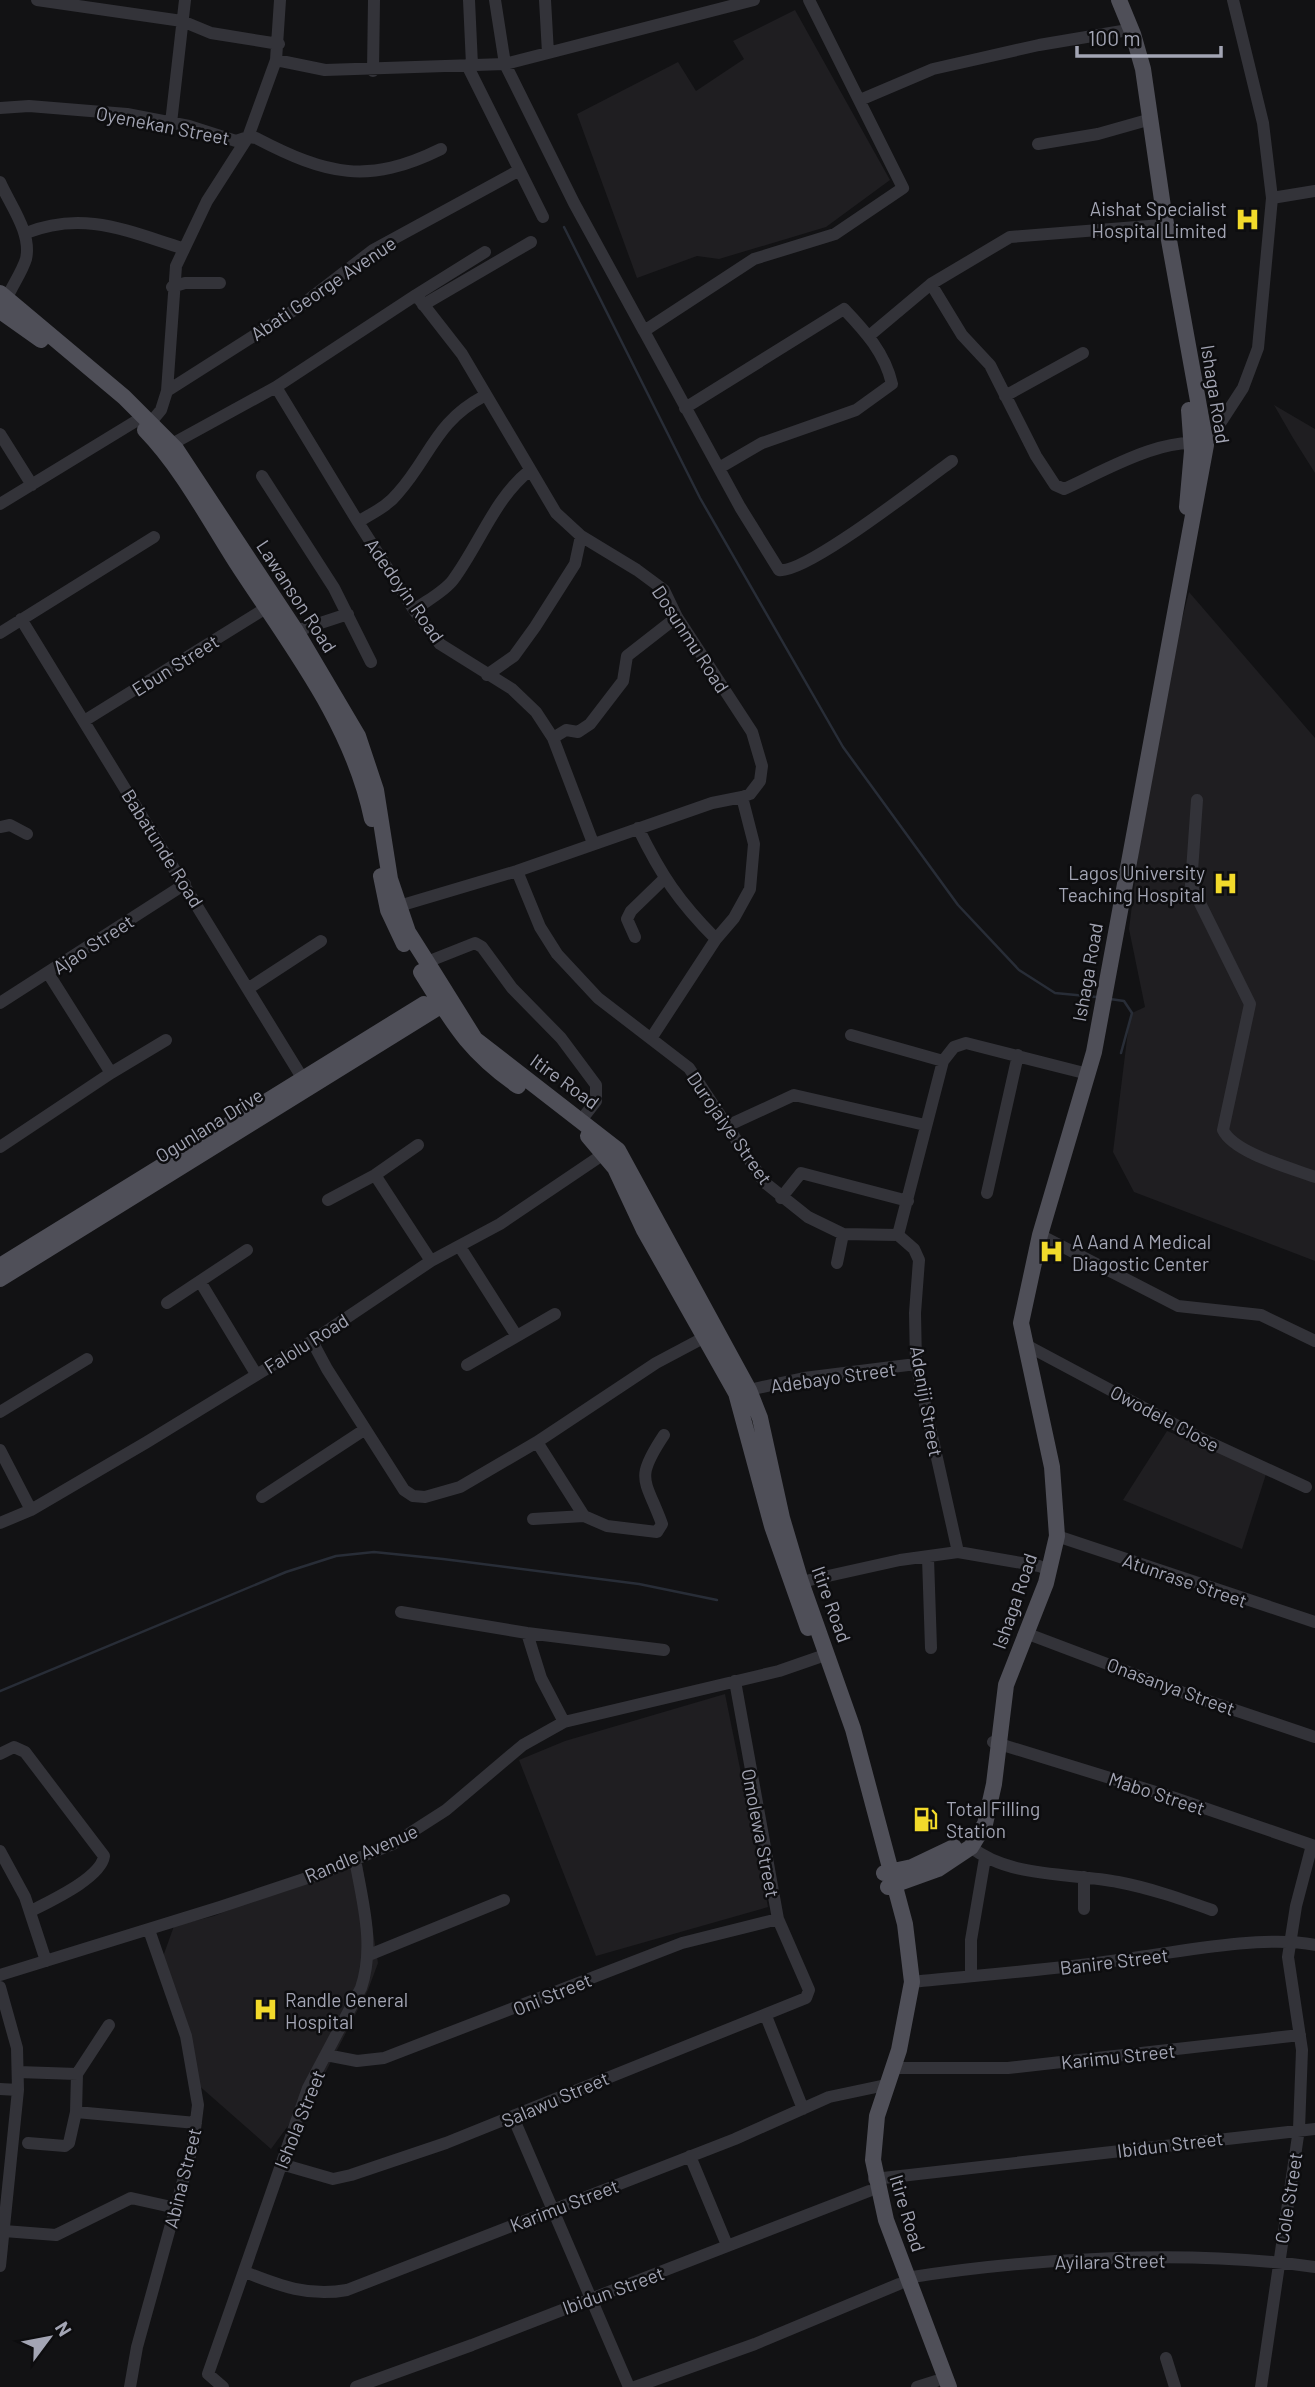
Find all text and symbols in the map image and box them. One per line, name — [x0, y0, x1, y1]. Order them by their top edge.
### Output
scale bar — [1077, 14, 1220, 58]
text: 100 m — [1088, 25, 1141, 50]
street label: Oyenekan Street — [94, 101, 232, 149]
place label: Aishat Specialist Hospital Limited — [1090, 197, 1227, 242]
hospital icon: Aishat Specialist Hospital Limited — [1233, 205, 1261, 233]
street label: Abati George Avenue — [246, 231, 400, 345]
street label: Ishaga Road — [1197, 343, 1235, 445]
street label: Adedoyin Road — [361, 534, 449, 646]
street label: Lawanson Road — [252, 535, 342, 657]
street label: Dosunmu Road — [648, 581, 734, 697]
street label: Ebun Street — [127, 629, 223, 701]
street label: Babatunde Road — [117, 785, 209, 911]
place label: Lagos University Teaching Hospital — [1058, 861, 1205, 906]
hospital icon: Lagos University Teaching Hospital — [1211, 869, 1239, 897]
street label: Ajao Street — [48, 909, 138, 979]
street label: Ishaga Road — [1067, 921, 1107, 1023]
street label: Itire Road — [526, 1048, 604, 1114]
street label: Durojaiye Street — [683, 1067, 777, 1189]
street label: Ogunlana Drive — [151, 1083, 267, 1167]
place label: A Aand A Medical Diagostic Center — [1072, 1230, 1211, 1275]
hospital icon: A Aand A Medical Diagostic Center — [1038, 1238, 1066, 1266]
street label: Falolu Road — [260, 1308, 352, 1378]
street label: Adeniji Street — [906, 1344, 948, 1458]
street label: Adebayo Street — [769, 1357, 897, 1397]
street label: Owodele Close — [1107, 1380, 1223, 1456]
street label: Atunrase Street — [1120, 1548, 1250, 1612]
street label: Ishaga Road — [987, 1550, 1041, 1652]
street label: Itire Road — [808, 1563, 856, 1645]
street label: Onasanya Street — [1104, 1652, 1238, 1720]
street label: Omolewa Street — [737, 1767, 785, 1899]
street label: Mabo Street — [1106, 1767, 1208, 1819]
place label: Total Filling Station — [946, 1797, 1040, 1842]
fuel station icon: Total Filling Station — [912, 1805, 940, 1833]
street label: Randle Avenue — [301, 1819, 421, 1887]
street label: Banire Street — [1058, 1943, 1170, 1979]
street label: Oni Street — [509, 1968, 595, 2020]
place label: Randle General Hospital — [285, 1988, 408, 2033]
hospital icon: Randle General Hospital — [251, 1996, 279, 2024]
street label: Karimu Street — [1060, 2039, 1176, 2073]
street label: Ishola Street — [269, 2066, 329, 2172]
street label: Salawu Street — [498, 2066, 612, 2132]
street label: Abina Street — [158, 2126, 206, 2230]
street label: Ibidun Street — [1116, 2126, 1224, 2162]
street label: Cole Street — [1269, 2151, 1307, 2245]
street label: Itire Road — [885, 2172, 931, 2254]
street label: Karimu Street — [506, 2174, 622, 2236]
street label: Ayilara Street — [1054, 2249, 1166, 2273]
street label: Ibidun Street — [559, 2261, 667, 2319]
north arrow — [14, 2303, 84, 2373]
text: N — [51, 2317, 77, 2340]

